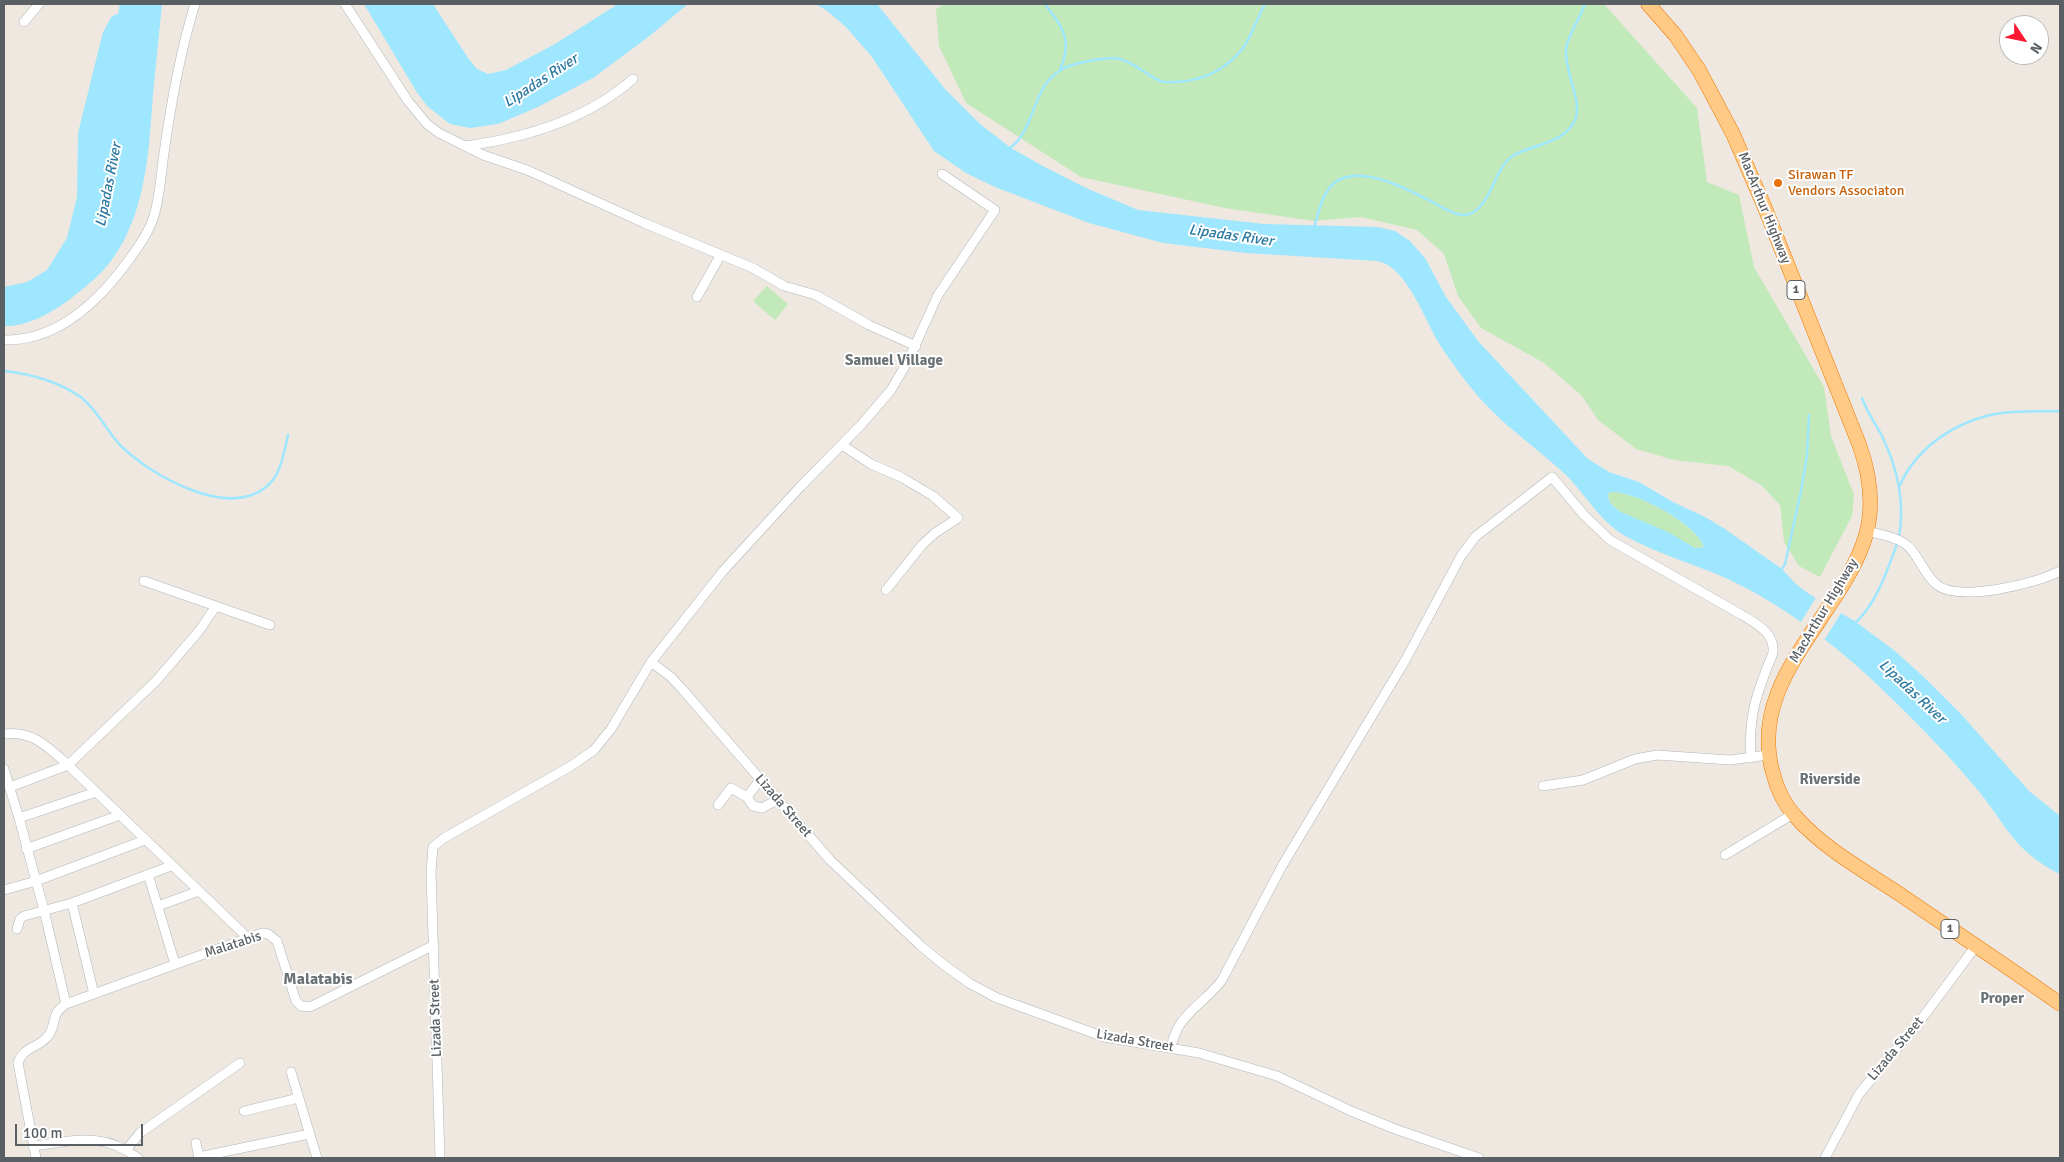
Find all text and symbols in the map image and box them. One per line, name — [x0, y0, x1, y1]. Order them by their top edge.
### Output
north arrow — [1999, 15, 2049, 65]
text: N — [2026, 39, 2046, 57]
water label: Lipadas River — [500, 50, 582, 112]
water label: Lipadas River — [92, 142, 126, 228]
street label: MacArthur Highway — [1734, 150, 1794, 266]
place label: Sirawan TF Vendors Associaton — [1788, 167, 1904, 200]
marker: Sirawan TF Vendors Associaton — [1772, 177, 1784, 189]
water label: Lipadas River — [1188, 221, 1274, 251]
road number: 1 — [1787, 280, 1805, 300]
district label: Samuel Village — [845, 352, 943, 370]
street label: MacArthur Highway — [1786, 556, 1862, 666]
water label: Lipadas River — [1875, 656, 1949, 728]
street label: Lizada Street — [751, 771, 815, 841]
district label: Riverside — [1800, 771, 1860, 789]
road number: 1 — [1941, 920, 1959, 939]
street label: Malatabis — [202, 928, 264, 962]
district label: Malatabis — [283, 970, 353, 990]
street label: Lizada Street — [426, 979, 446, 1057]
district label: Proper — [1980, 990, 2024, 1008]
street label: Lizada Street — [1864, 1014, 1928, 1084]
street label: Lizada Street — [1095, 1026, 1175, 1056]
scale bar — [18, 1114, 145, 1146]
text: 100 m — [23, 1124, 63, 1142]

